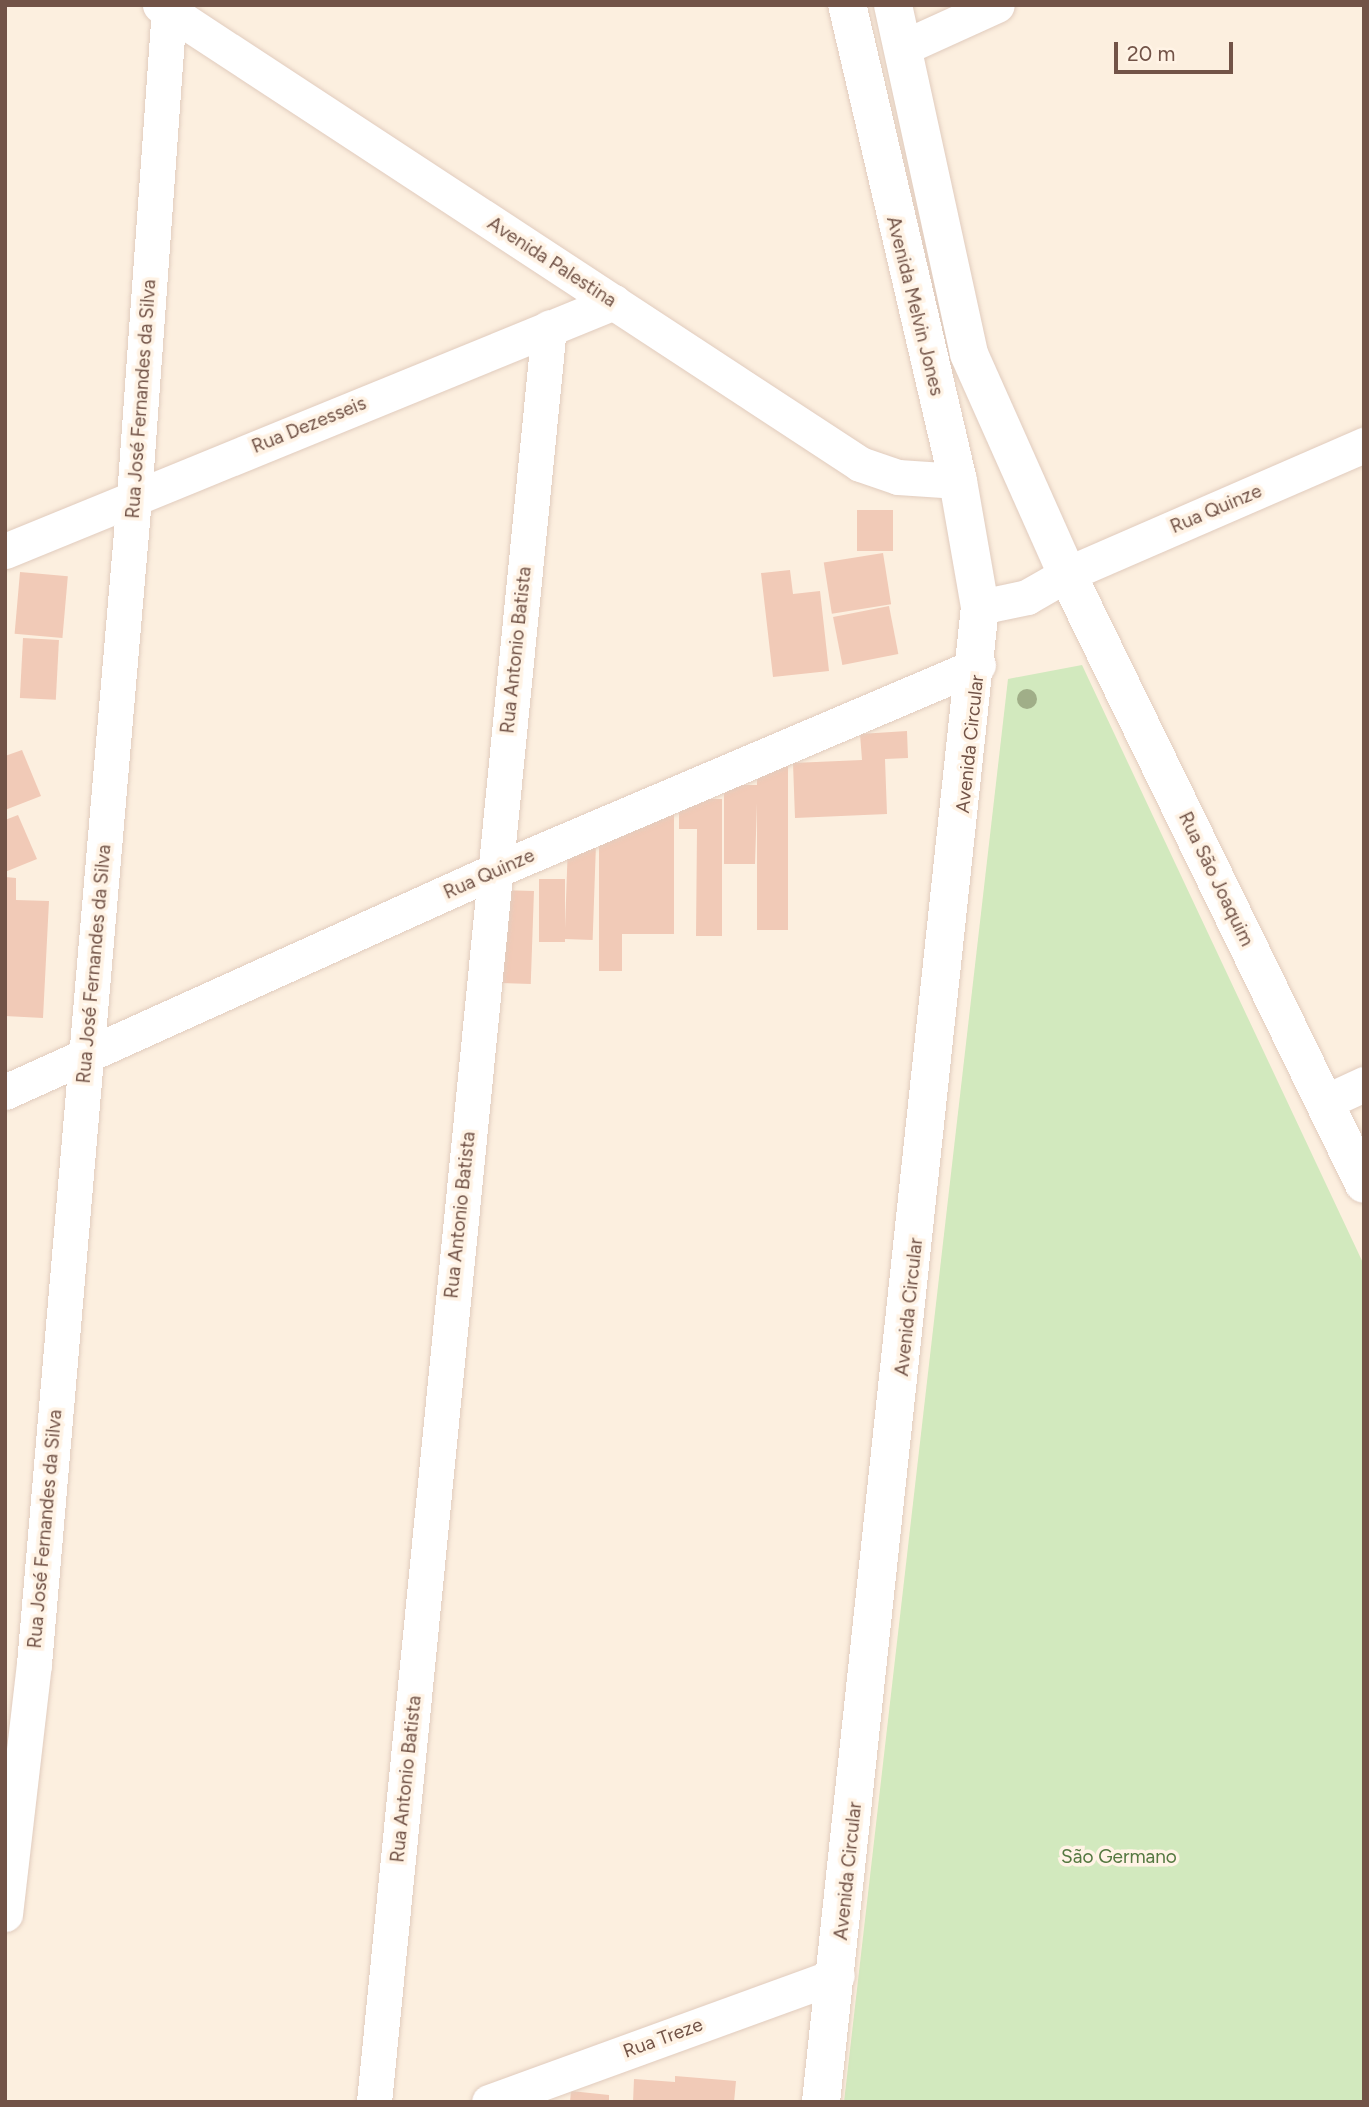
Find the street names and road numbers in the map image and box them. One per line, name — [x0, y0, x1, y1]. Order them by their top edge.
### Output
street label: Avenida Palestina — [483, 212, 621, 312]
street label: Avenida Melvin Jones — [882, 214, 948, 398]
street label: Rua José Fernandes da Silva — [121, 279, 161, 519]
street label: Rua Dezesseis — [248, 392, 370, 458]
street label: Rua Quinze — [1167, 480, 1265, 538]
street label: Rua Antonio Batista — [496, 565, 536, 735]
street label: Avenida Circular — [951, 674, 989, 814]
street label: Rua São Joaquim — [1174, 808, 1258, 950]
street label: Rua José Fernandes da Silva — [72, 844, 116, 1084]
street label: Rua Quinze — [440, 844, 538, 904]
street label: Rua Antonio Batista — [440, 1130, 480, 1300]
street label: Avenida Circular — [890, 1237, 928, 1377]
street label: Rua José Fernandes da Silva — [23, 1409, 67, 1649]
street label: Rua Antonio Batista — [386, 1694, 426, 1864]
street label: Avenida Circular — [829, 1801, 867, 1941]
street label: Rua Treze — [620, 2013, 706, 2063]

